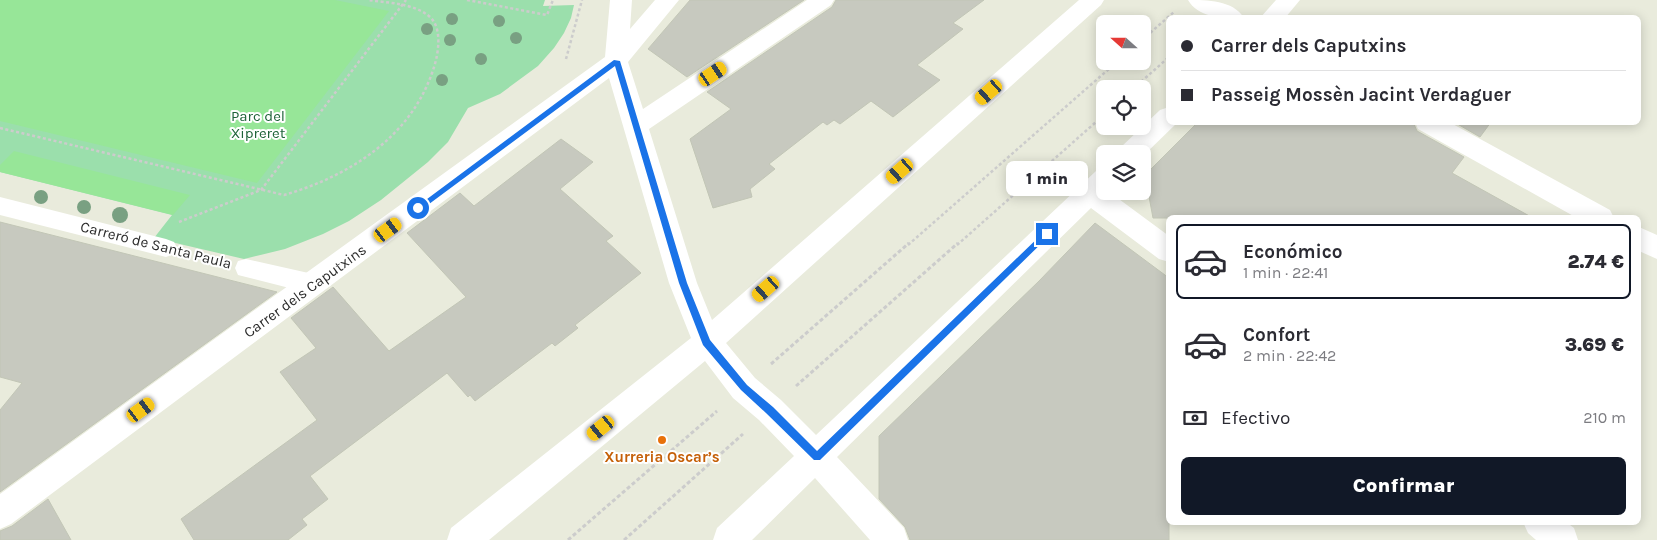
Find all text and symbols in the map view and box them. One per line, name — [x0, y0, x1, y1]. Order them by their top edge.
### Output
north arrow — [1096, 15, 1151, 70]
map controls — [1096, 15, 1151, 200]
text: Carrer dels Caputxins — [1211, 35, 1407, 57]
car — [696, 59, 729, 89]
car — [972, 76, 1005, 108]
button: locate — [1096, 80, 1151, 135]
text: Passeig Mossèn Jacint Verdaguer — [1211, 84, 1511, 106]
park label: Parc del Xipreret — [231, 107, 286, 142]
button: layers — [1096, 145, 1151, 200]
car — [883, 155, 916, 187]
callout: 1 min — [1006, 162, 1088, 196]
text: 1 min — [1026, 169, 1068, 188]
route start — [407, 197, 429, 219]
car — [371, 215, 404, 245]
street label: Carreró de Santa Paula — [78, 217, 234, 273]
route end — [1036, 223, 1058, 245]
icon: car — [1183, 239, 1228, 284]
street label: Carrer dels Caputxins — [240, 240, 370, 342]
text: Económico — [1243, 241, 1343, 263]
text: 2.74 € — [1568, 251, 1624, 273]
text: 1 min · 22:41 — [1243, 263, 1328, 282]
car — [749, 273, 782, 305]
icon: car — [1183, 322, 1228, 367]
text: Confort — [1243, 324, 1310, 346]
text: 3.69 € — [1565, 334, 1624, 356]
text: 2 min · 22:42 — [1243, 346, 1336, 365]
car — [124, 395, 157, 425]
icon: cash — [1181, 404, 1209, 432]
text: Efectivo — [1221, 407, 1290, 429]
text: 210 m — [1583, 408, 1626, 427]
car — [584, 413, 617, 443]
marker: Xurreria Oscar’s — [656, 434, 668, 446]
place label: Xurreria Oscar’s — [604, 448, 720, 466]
button: Confirmar — [1181, 457, 1626, 515]

